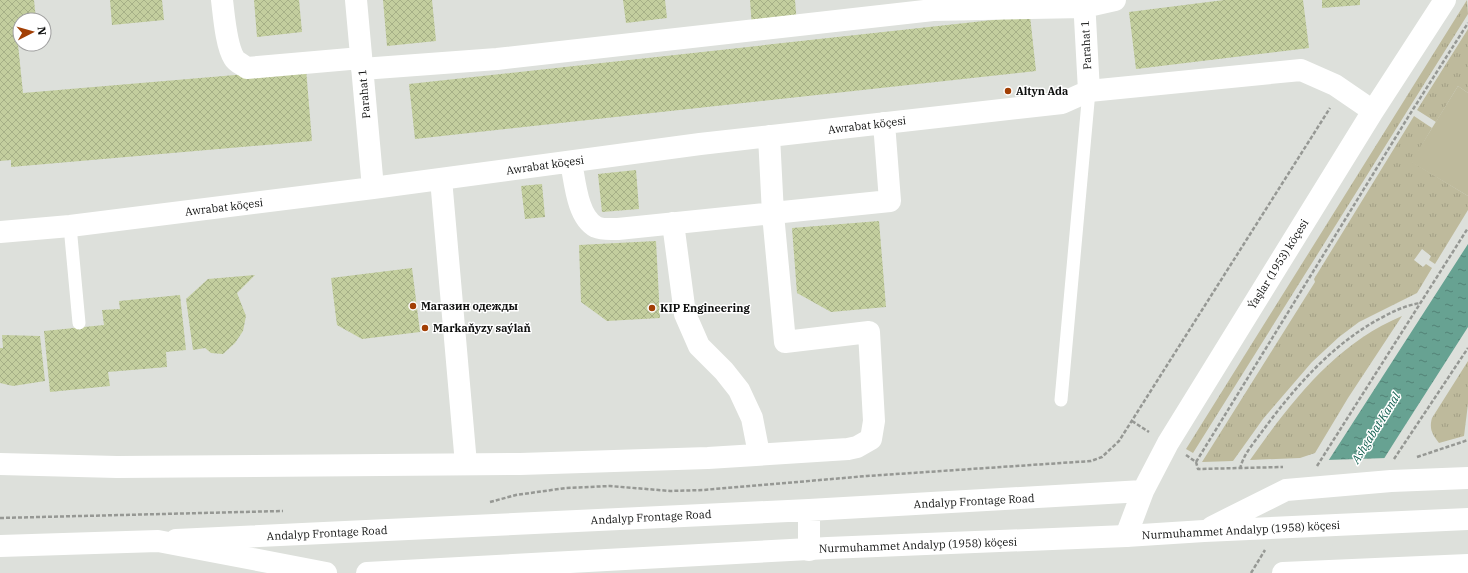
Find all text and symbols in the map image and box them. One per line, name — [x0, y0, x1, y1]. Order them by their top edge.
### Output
north arrow — [12, 12, 52, 52]
street label: Parahat 1 — [1078, 20, 1094, 70]
text: N — [35, 26, 49, 36]
street label: Parahat 1 — [355, 69, 373, 119]
place label: Altyn Ada — [1016, 84, 1068, 98]
marker: Altyn Ada — [1003, 86, 1013, 96]
street label: Awrabat köçesi — [827, 113, 907, 137]
street label: Awrabat köçesi — [505, 153, 585, 177]
street label: Awrabat köçesi — [184, 195, 264, 219]
street label: Ýaşlar (1953) köçesi — [1245, 216, 1312, 312]
place label: Магазин одежды — [421, 299, 519, 313]
marker: Магазин одежды — [408, 301, 418, 311]
place label: KIP Engineering — [660, 301, 750, 315]
marker: KIP Engineering — [647, 303, 657, 313]
place label: Markaňyzy saýlaň — [433, 321, 531, 335]
marker: Markaňyzy saýlaň — [420, 323, 430, 333]
water label: Ashgabat Kanal — [1347, 389, 1404, 467]
street label: Andalyp Frontage Road — [913, 491, 1035, 511]
street label: Andalyp Frontage Road — [590, 507, 712, 527]
street label: Nurmuhammet Andalyp (1958) köçesi — [1142, 518, 1341, 542]
street label: Andalyp Frontage Road — [266, 523, 388, 543]
street label: Nurmuhammet Andalyp (1958) köçesi — [819, 535, 1018, 555]

